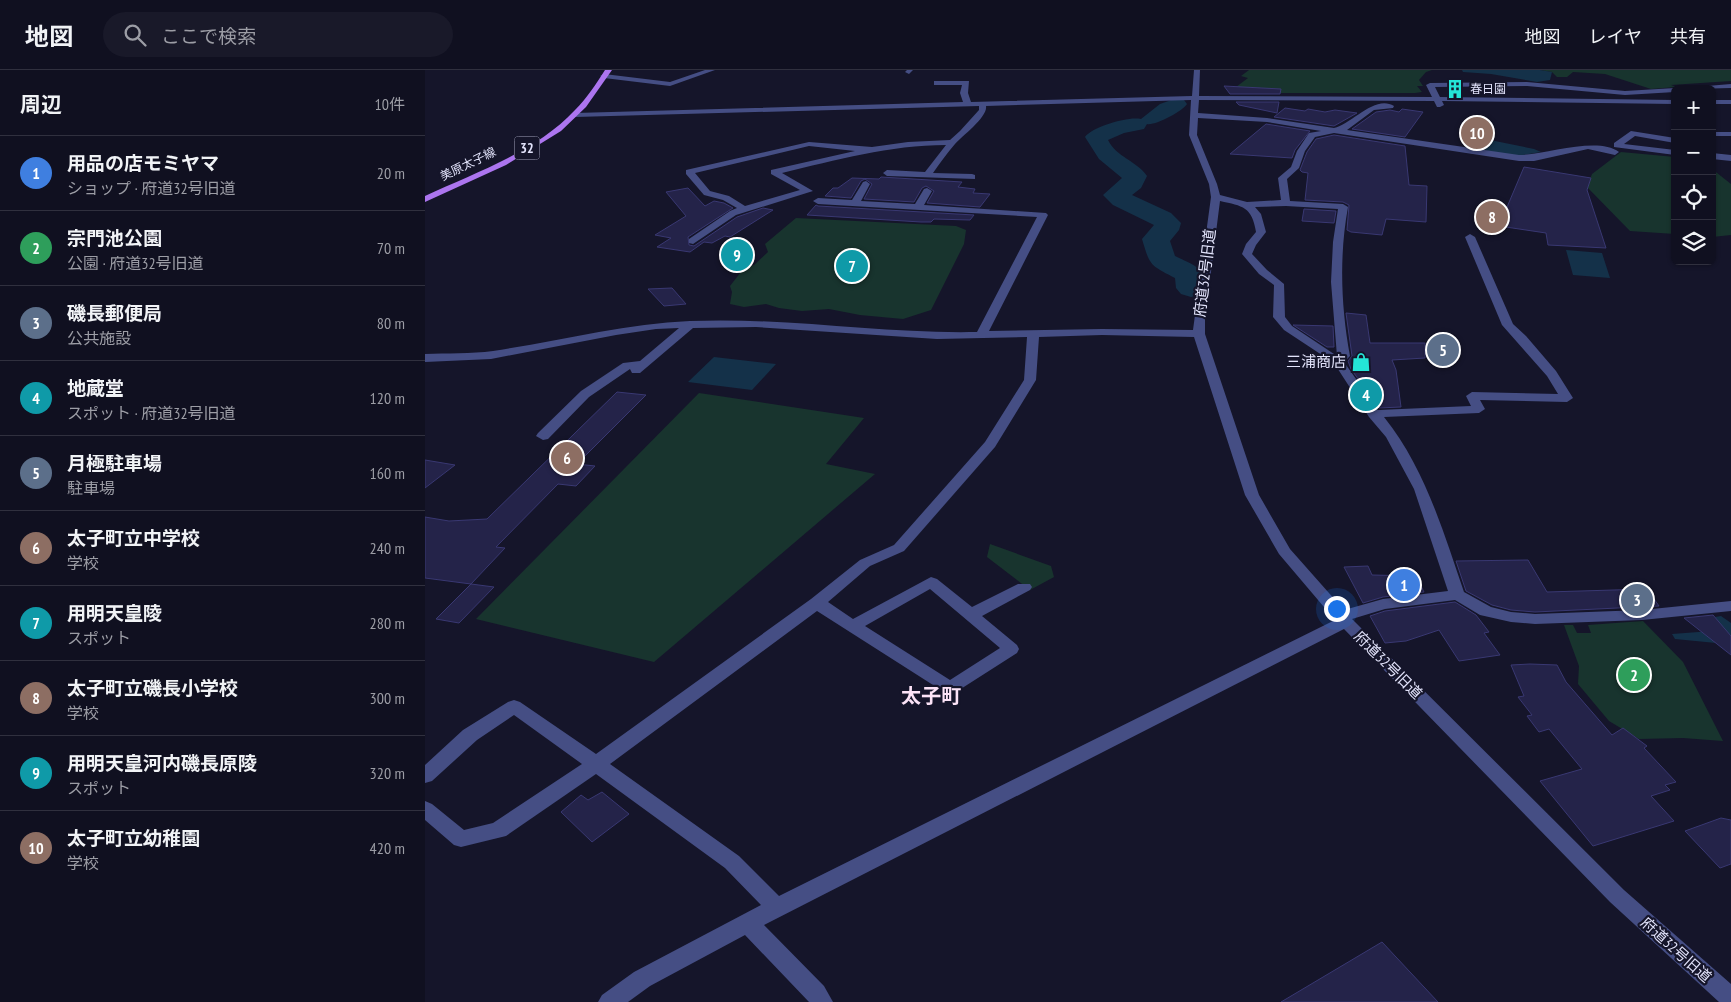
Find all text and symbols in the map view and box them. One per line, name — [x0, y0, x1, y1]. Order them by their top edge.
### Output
search box — [103, 12, 453, 57]
text: 地図 — [25, 21, 73, 52]
icon: search — [121, 21, 149, 49]
text: ここで検索 — [161, 24, 256, 48]
text: 地図 — [1525, 25, 1561, 48]
text: レイヤ — [1589, 25, 1642, 48]
text: 共有 — [1670, 25, 1706, 48]
building icon: 春日園 — [1444, 78, 1466, 100]
place label: 春日園 — [1470, 81, 1506, 96]
map controls — [1671, 85, 1716, 265]
button: + — [1671, 85, 1716, 130]
text: 周辺 — [20, 91, 62, 118]
text: 10件 — [375, 94, 405, 114]
pin: 10 — [1461, 114, 1493, 152]
button: − — [1671, 130, 1716, 175]
road number: 32 — [515, 136, 539, 160]
street label: 美原太子線 — [438, 144, 498, 183]
text: 用品の店モミヤマ — [67, 151, 219, 175]
text: 1 — [32, 163, 40, 183]
text: 20 m — [377, 163, 405, 183]
button: locate — [1671, 175, 1716, 220]
text: ショップ · 府道32号旧道 — [67, 178, 236, 198]
pin: 8 — [1476, 198, 1508, 236]
button: layers — [1671, 220, 1716, 265]
text: 宗門池公園 — [67, 226, 162, 250]
street label: 府道32号旧道 — [1190, 228, 1219, 318]
pin: 9 — [721, 236, 753, 274]
text: 2 — [32, 238, 40, 258]
text: 70 m — [377, 238, 405, 258]
pin: 7 — [836, 247, 868, 285]
text: 公園 · 府道32号旧道 — [67, 253, 204, 273]
text: 磯長郵便局 — [67, 301, 162, 325]
text: 3 — [32, 313, 40, 333]
text: 80 m — [377, 313, 405, 333]
text: 公共施設 — [67, 328, 131, 348]
pin: 5 — [1427, 331, 1459, 369]
shop icon: 三浦商店 — [1350, 351, 1372, 373]
place label: 三浦商店 — [1286, 352, 1346, 371]
text: 地蔵堂 — [67, 376, 124, 400]
pin: 4 — [1350, 376, 1382, 414]
text: 4 — [32, 388, 40, 408]
text: 120 m — [370, 388, 405, 408]
text: スポット · 府道32号旧道 — [67, 403, 236, 423]
pin: 6 — [551, 439, 583, 477]
text: 月極駐車場 — [67, 451, 162, 475]
text: 5 — [32, 463, 40, 483]
text: 160 m — [370, 463, 405, 483]
text: 駐車場 — [67, 478, 115, 498]
text: 太子町立中学校 — [67, 526, 200, 550]
text: 6 — [32, 538, 40, 558]
text: 240 m — [370, 538, 405, 558]
text: 学校 — [67, 553, 99, 573]
pin: 1 — [1388, 566, 1420, 604]
pin: 3 — [1621, 581, 1653, 619]
your location — [1324, 596, 1350, 622]
text: 用明天皇陵 — [67, 601, 162, 625]
text: 7 — [32, 613, 40, 633]
text: 280 m — [370, 613, 405, 633]
street label: 府道32号旧道 — [1350, 627, 1426, 703]
text: スポット — [67, 628, 131, 648]
pin: 2 — [1618, 656, 1650, 694]
text: 太子町立磯長小学校 — [67, 676, 238, 700]
district label: 太子町 — [901, 683, 961, 709]
text: 8 — [32, 688, 40, 708]
text: 300 m — [370, 688, 405, 708]
text: 学校 — [67, 703, 99, 723]
text: 用明天皇河内磯長原陵 — [67, 751, 257, 775]
text: 9 — [32, 763, 40, 783]
text: 320 m — [370, 763, 405, 783]
text: スポット — [67, 778, 131, 798]
text: 太子町立幼稚園 — [67, 826, 200, 850]
text: 10 — [28, 838, 44, 858]
text: 420 m — [370, 838, 405, 858]
text: 学校 — [67, 853, 99, 873]
street label: 府道32号旧道 — [1637, 913, 1716, 986]

